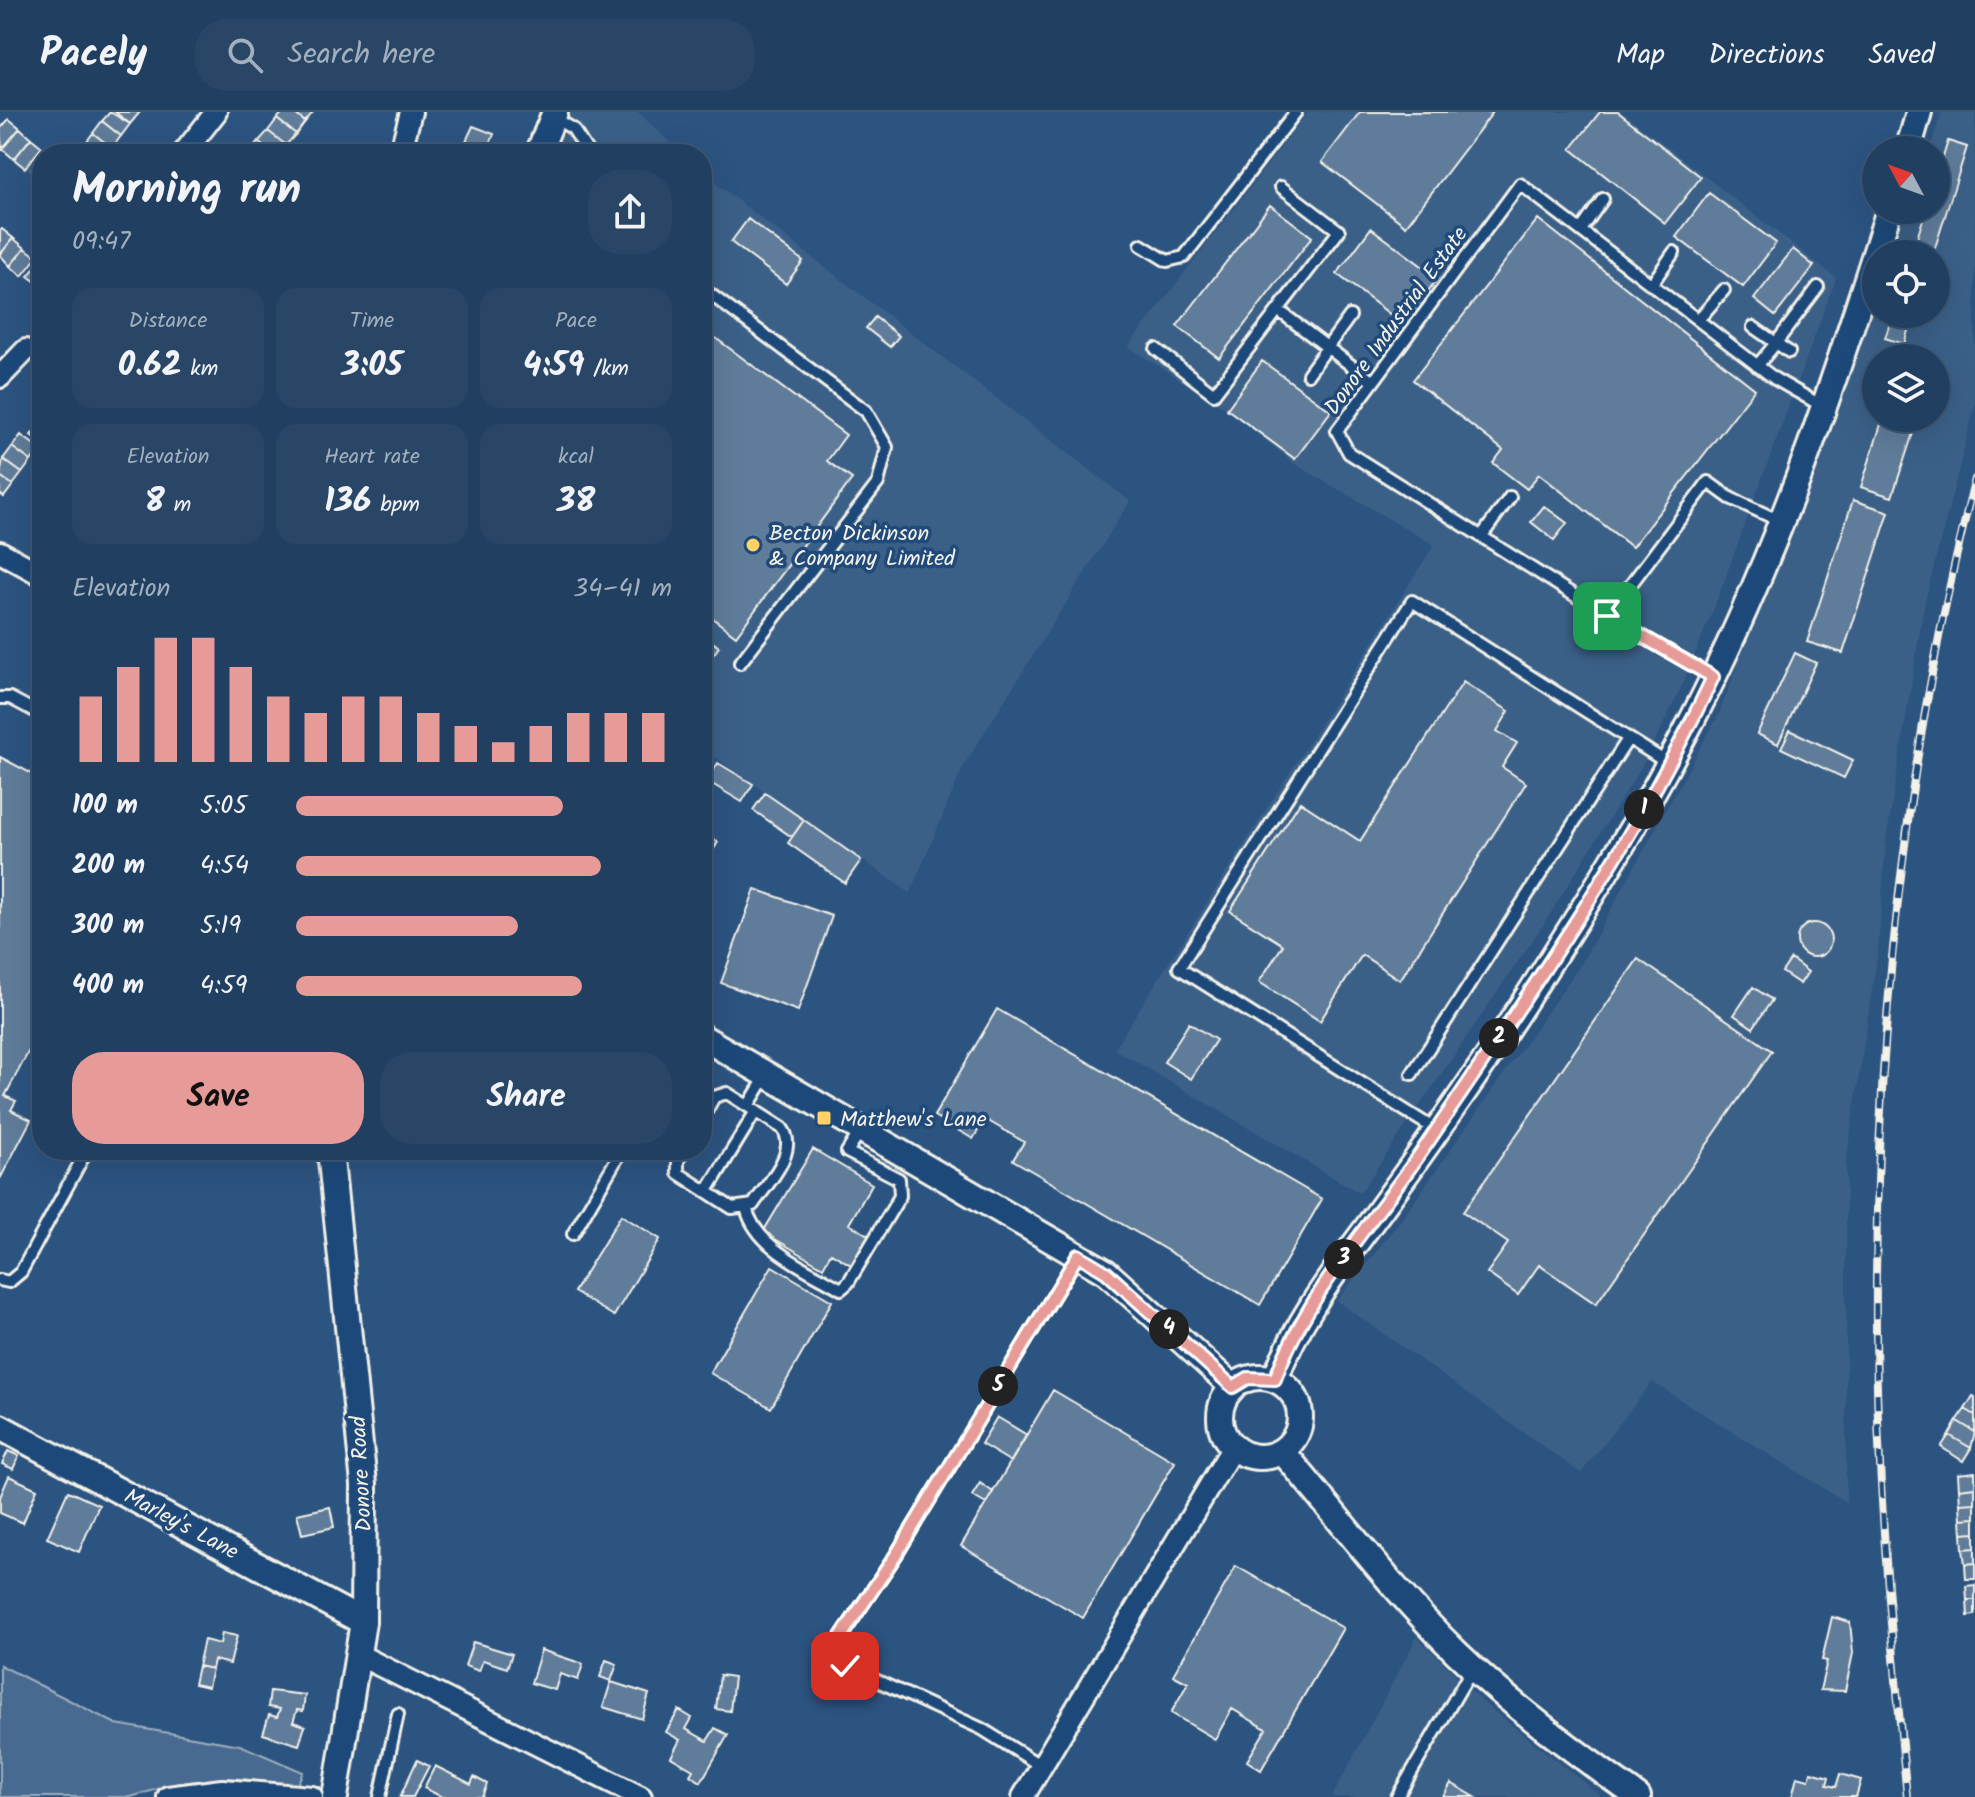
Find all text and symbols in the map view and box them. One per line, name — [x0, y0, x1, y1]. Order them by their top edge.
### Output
search box — [195, 19, 755, 91]
text: Pacely — [40, 25, 147, 85]
text: Search here — [287, 31, 435, 79]
icon: search — [223, 33, 267, 77]
text: Map — [1616, 33, 1665, 78]
text: Directions — [1709, 33, 1825, 78]
text: Saved — [1869, 33, 1935, 78]
north arrow — [1862, 136, 1950, 224]
map controls — [1862, 136, 1950, 432]
text: Morning run — [72, 156, 301, 226]
button: share — [588, 170, 672, 254]
street label: Donore Industrial Estate — [1316, 220, 1478, 423]
text: 09:47 — [72, 221, 130, 263]
button: locate — [1862, 240, 1950, 328]
text: Distance — [128, 304, 208, 339]
text: Time — [350, 304, 394, 339]
text: Pace — [555, 304, 597, 339]
text: 0.62 — [118, 339, 182, 393]
text: 3:05 — [341, 339, 403, 393]
text: 4:59 — [523, 339, 584, 393]
button: layers — [1862, 344, 1950, 432]
text: km — [182, 352, 218, 387]
text: /km — [584, 352, 629, 387]
text: Elevation — [126, 440, 210, 475]
text: Heart rate — [324, 440, 420, 475]
text: kcal — [558, 440, 594, 475]
text: 8 — [145, 475, 165, 529]
text: 136 — [324, 475, 371, 529]
text: 38 — [557, 475, 595, 529]
text: m — [165, 488, 191, 523]
text: bpm — [371, 488, 420, 523]
place label: Becton Dickinson & Company Limited — [769, 517, 956, 577]
marker: Becton Dickinson & Company Limited — [744, 536, 762, 554]
text: Elevation — [72, 568, 170, 610]
text: 34–41 m — [573, 568, 672, 610]
pin — [1573, 582, 1641, 650]
icon: arrive — [1585, 594, 1629, 638]
text: 100 m — [72, 785, 138, 827]
text: 5:05 — [200, 785, 247, 827]
pin: 1 — [1624, 789, 1664, 829]
text: 1 — [1641, 791, 1647, 826]
text: 200 m — [72, 845, 145, 887]
text: 4:54 — [200, 845, 249, 887]
text: 300 m — [72, 905, 144, 947]
text: 5:19 — [200, 905, 241, 947]
text: 400 m — [72, 965, 144, 1007]
text: 4:59 — [200, 965, 247, 1007]
pin: 2 — [1479, 1018, 1519, 1058]
text: 2 — [1493, 1020, 1505, 1055]
button: Save — [72, 1052, 364, 1144]
button: Share — [380, 1052, 672, 1144]
place label: Matthew's Lane — [840, 1103, 987, 1138]
marker: Matthew's Lane — [815, 1109, 833, 1127]
pin: 3 — [1324, 1239, 1364, 1279]
text: 3 — [1338, 1241, 1350, 1276]
pin: 4 — [1149, 1309, 1189, 1349]
text: 4 — [1163, 1311, 1175, 1346]
pin: 5 — [978, 1366, 1018, 1406]
text: 5 — [992, 1368, 1004, 1403]
street label: Donore Road — [342, 1414, 383, 1533]
street label: Marley's Lane — [117, 1480, 245, 1570]
pin — [811, 1632, 879, 1700]
icon: check — [823, 1644, 867, 1688]

